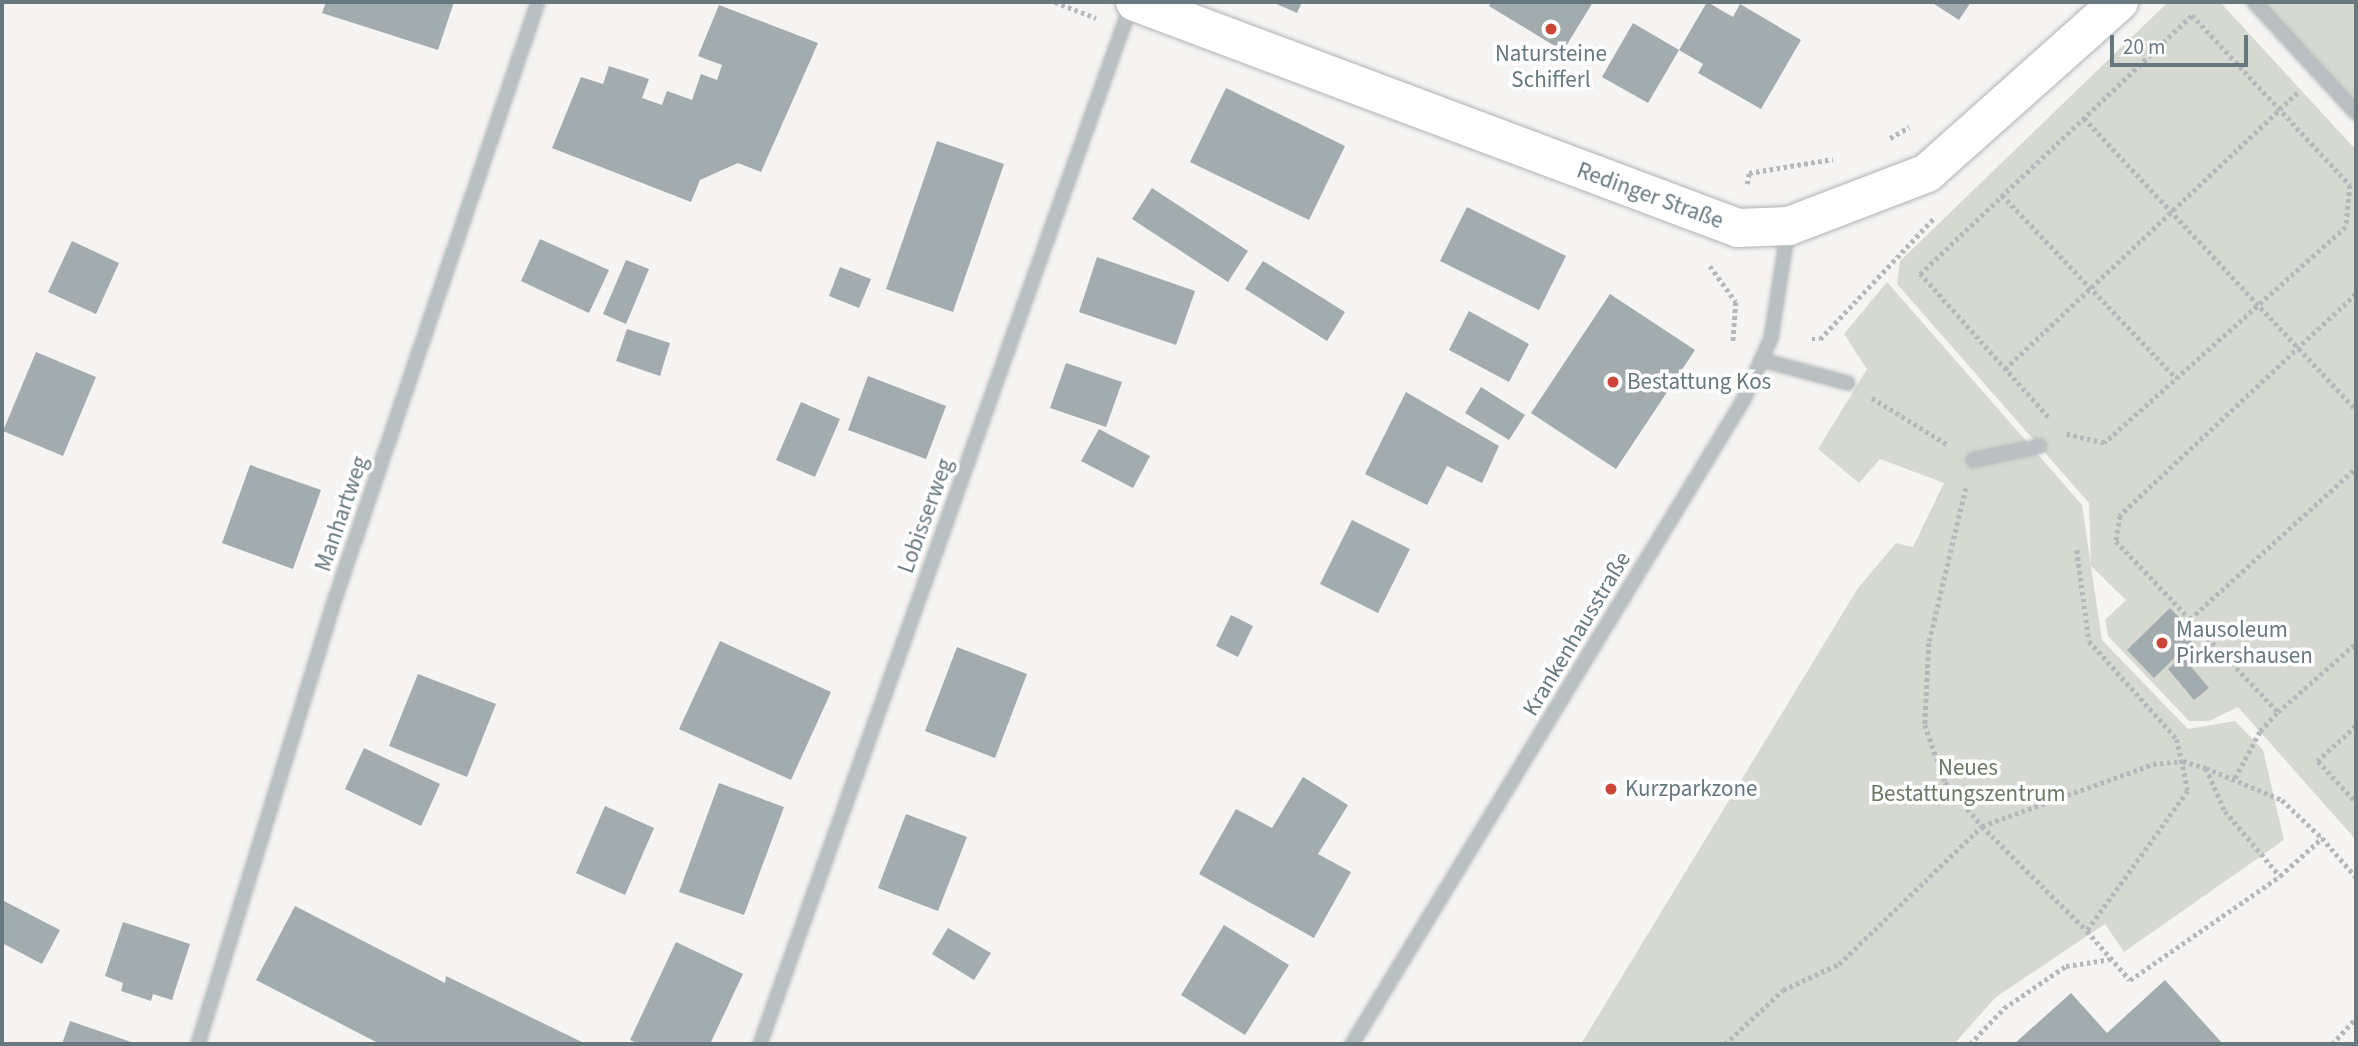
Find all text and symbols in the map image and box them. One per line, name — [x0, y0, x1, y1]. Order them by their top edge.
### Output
marker: Natursteine Schifferl — [1543, 21, 1559, 37]
scale bar — [2113, 21, 2251, 65]
text: 20 m — [2123, 32, 2165, 62]
place label: Natursteine Schifferl — [1495, 40, 1607, 94]
street label: Redinger Straße — [1573, 157, 1727, 235]
place label: Bestattung Kos — [1627, 368, 1771, 396]
marker: Bestattung Kos — [1605, 374, 1621, 390]
street label: Manhartweg — [309, 453, 375, 575]
street label: Lobisserweg — [892, 455, 960, 577]
street label: Krankenhausstraße — [1517, 547, 1637, 721]
place label: Mausoleum Pirkershausen — [2176, 616, 2313, 670]
marker: Mausoleum Pirkershausen — [2154, 635, 2170, 651]
park label: Neues Bestattungszentrum — [1871, 754, 2065, 808]
place label: Kurzparkzone — [1625, 775, 1757, 803]
marker: Kurzparkzone — [1603, 781, 1619, 797]

